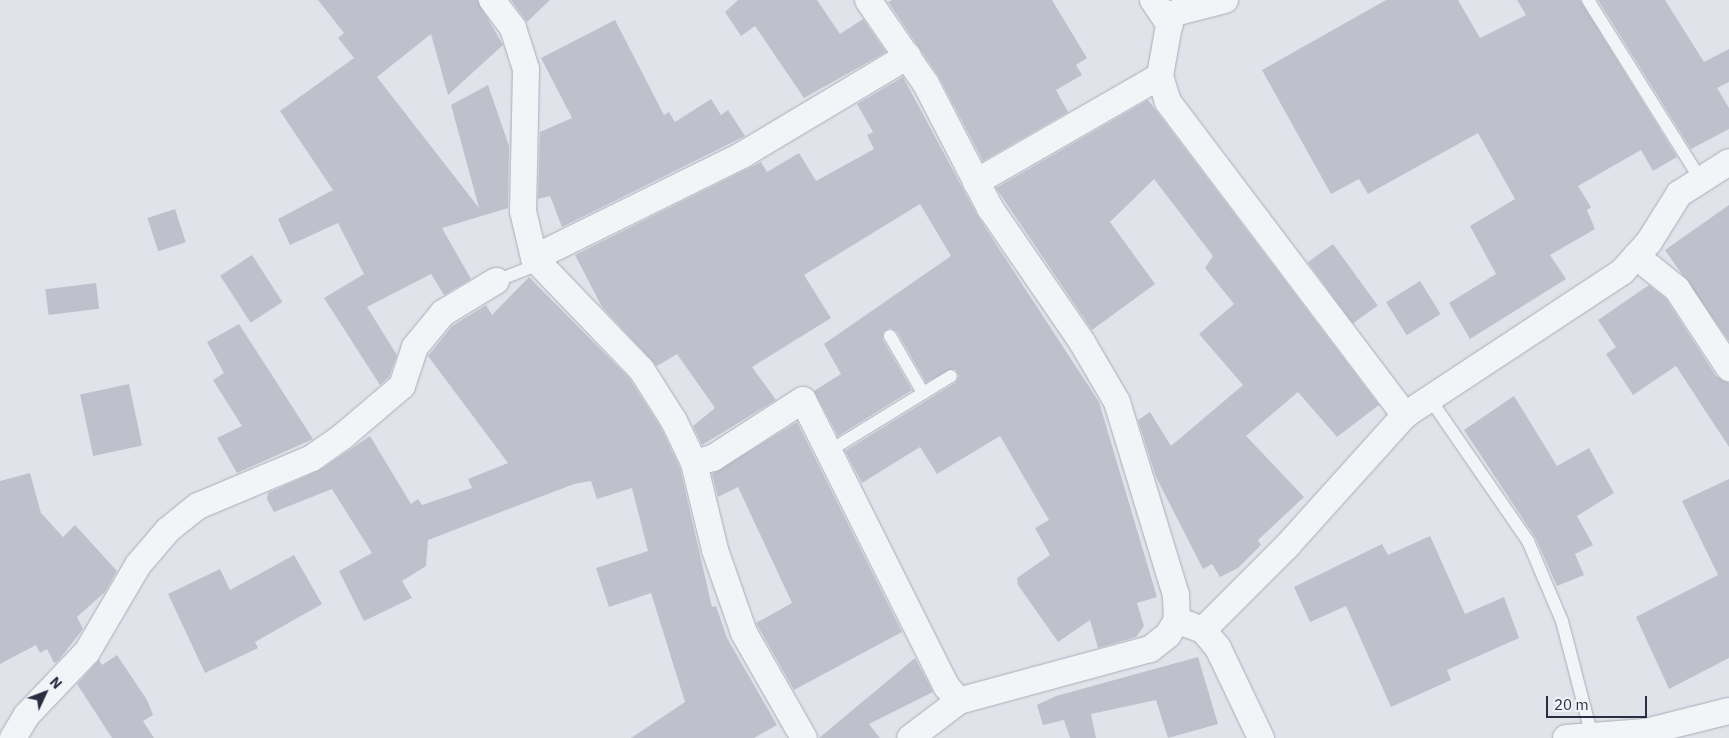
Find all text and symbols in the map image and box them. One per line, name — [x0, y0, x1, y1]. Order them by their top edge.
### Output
north arrow — [20, 668, 70, 718]
text: N — [46, 673, 66, 693]
scale bar — [1549, 686, 1650, 718]
text: 20 m — [1554, 695, 1589, 714]

